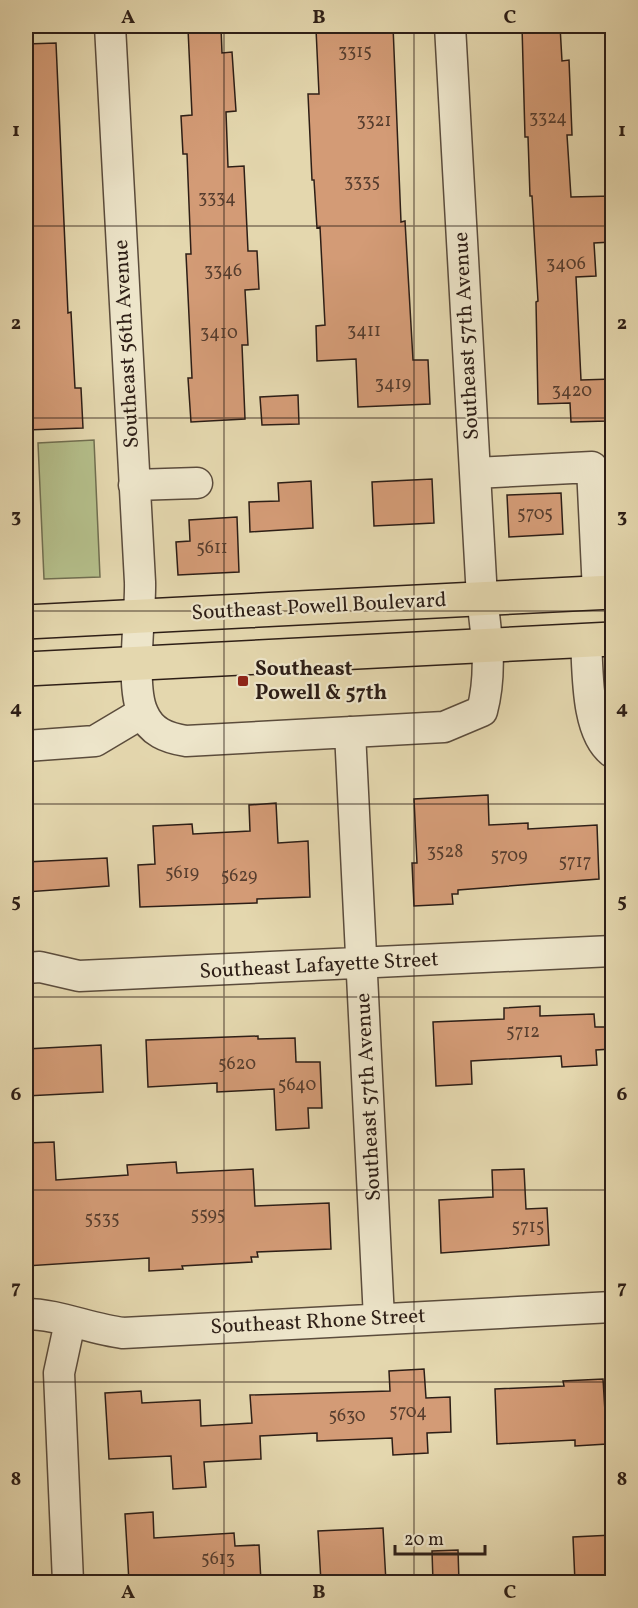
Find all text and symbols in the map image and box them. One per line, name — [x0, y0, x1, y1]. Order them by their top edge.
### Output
text: A — [121, 4, 135, 32]
text: B — [312, 4, 326, 32]
text: C — [504, 4, 517, 32]
house number: 3315 — [338, 40, 372, 65]
house number: 3324 — [529, 106, 567, 131]
house number: 3321 — [357, 109, 392, 134]
text: 1 — [12, 117, 20, 145]
text: 1 — [618, 117, 626, 145]
house number: 3335 — [344, 170, 380, 195]
house number: 3334 — [198, 186, 236, 211]
street label: Southeast 57th Avenue — [447, 231, 487, 441]
street label: Southeast 56th Avenue — [107, 239, 147, 449]
house number: 3406 — [546, 252, 586, 277]
house number: 3346 — [204, 259, 242, 284]
text: 2 — [11, 310, 21, 338]
text: 2 — [617, 310, 627, 338]
house number: 3411 — [347, 319, 381, 344]
house number: 3410 — [200, 321, 238, 346]
house number: 3419 — [375, 372, 411, 397]
house number: 3420 — [552, 379, 592, 404]
house number: 5705 — [517, 502, 553, 527]
text: 3 — [11, 503, 21, 531]
text: 3 — [617, 503, 627, 531]
house number: 5611 — [196, 536, 228, 561]
street label: Southeast Powell Boulevard — [191, 586, 447, 628]
place label: Southeast Powell & 57th — [255, 655, 388, 708]
marker: Southeast Powell & 57th — [236, 674, 250, 688]
text: 4 — [10, 695, 22, 723]
text: 4 — [616, 695, 628, 723]
house number: 3528 — [427, 840, 463, 865]
house number: 5709 — [490, 844, 528, 869]
house number: 5717 — [558, 850, 592, 875]
house number: 5619 — [165, 861, 199, 886]
house number: 5629 — [221, 864, 257, 889]
text: 5 — [11, 888, 21, 916]
text: 5 — [617, 888, 627, 916]
street label: Southeast Lafayette Street — [199, 945, 439, 987]
street label: Southeast 57th Avenue — [349, 992, 389, 1202]
house number: 5712 — [506, 1020, 540, 1045]
house number: 5620 — [218, 1052, 256, 1077]
house number: 5640 — [278, 1073, 316, 1098]
text: 6 — [11, 1081, 22, 1109]
text: 6 — [617, 1081, 628, 1109]
house number: 5595 — [191, 1203, 225, 1228]
house number: 5535 — [84, 1207, 120, 1232]
house number: 5715 — [511, 1215, 545, 1240]
text: 7 — [11, 1274, 21, 1302]
text: 7 — [617, 1274, 627, 1302]
street label: Southeast Rhone Street — [210, 1302, 426, 1342]
house number: 5704 — [389, 1400, 427, 1425]
house number: 5630 — [328, 1404, 366, 1429]
text: 8 — [11, 1466, 21, 1494]
text: 8 — [617, 1466, 627, 1494]
scale bar — [395, 1518, 485, 1556]
text: 20 m — [404, 1528, 444, 1553]
house number: 5613 — [201, 1547, 235, 1572]
text: A — [121, 1579, 135, 1607]
text: B — [312, 1579, 326, 1607]
text: C — [504, 1579, 517, 1607]

